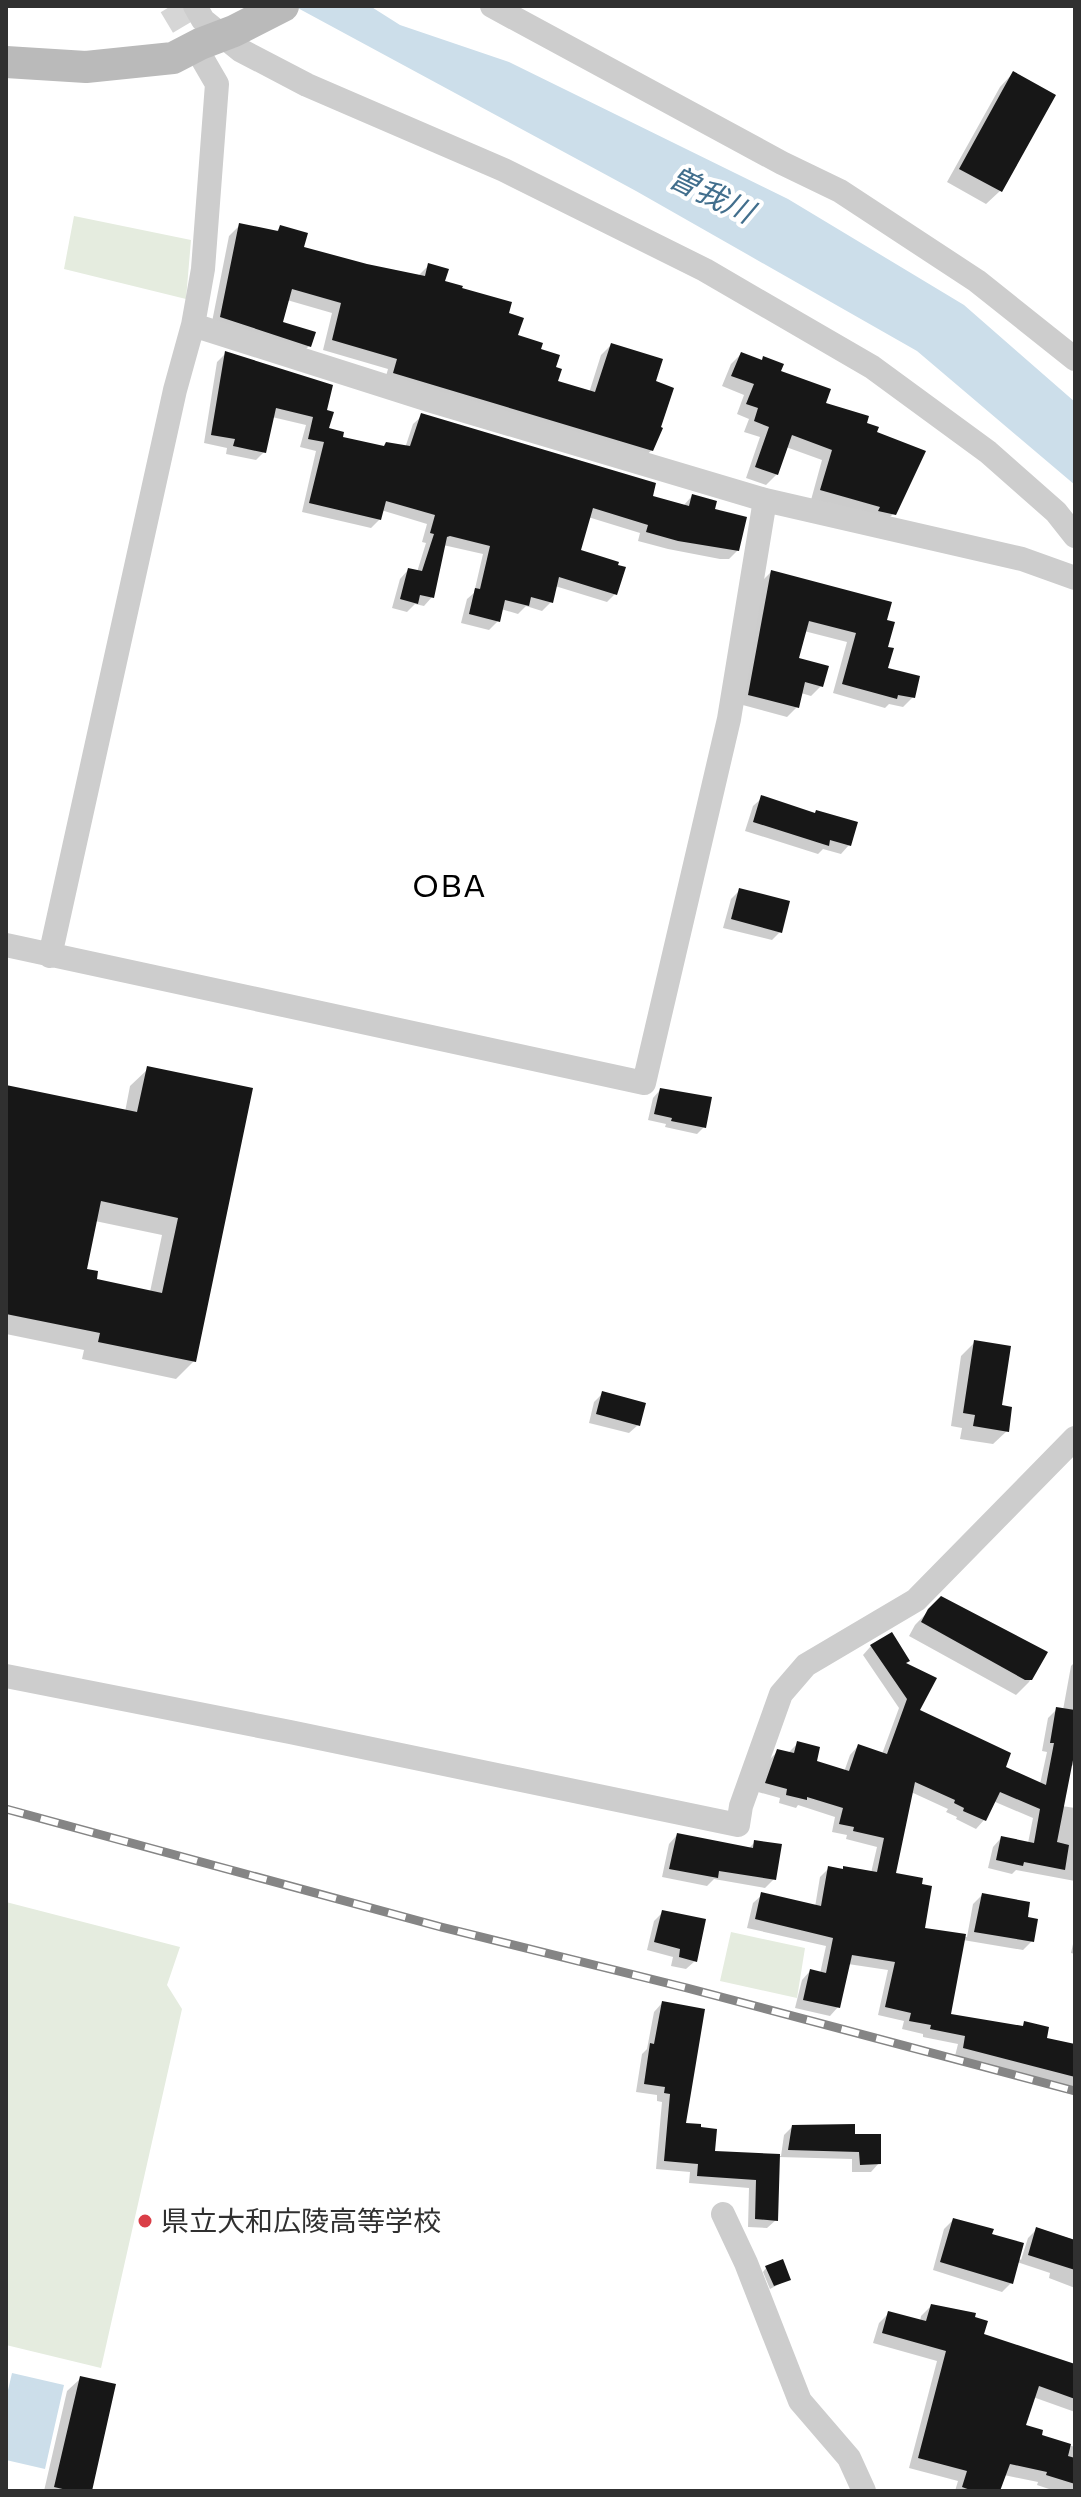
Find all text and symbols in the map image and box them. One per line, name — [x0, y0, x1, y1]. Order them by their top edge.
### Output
water label: 曽我川 — [664, 156, 763, 230]
district label: OBA — [413, 864, 487, 904]
place label: 県立大和広陵高等学校 — [161, 2203, 441, 2237]
marker: 県立大和広陵高等学校 — [136, 2212, 154, 2230]

